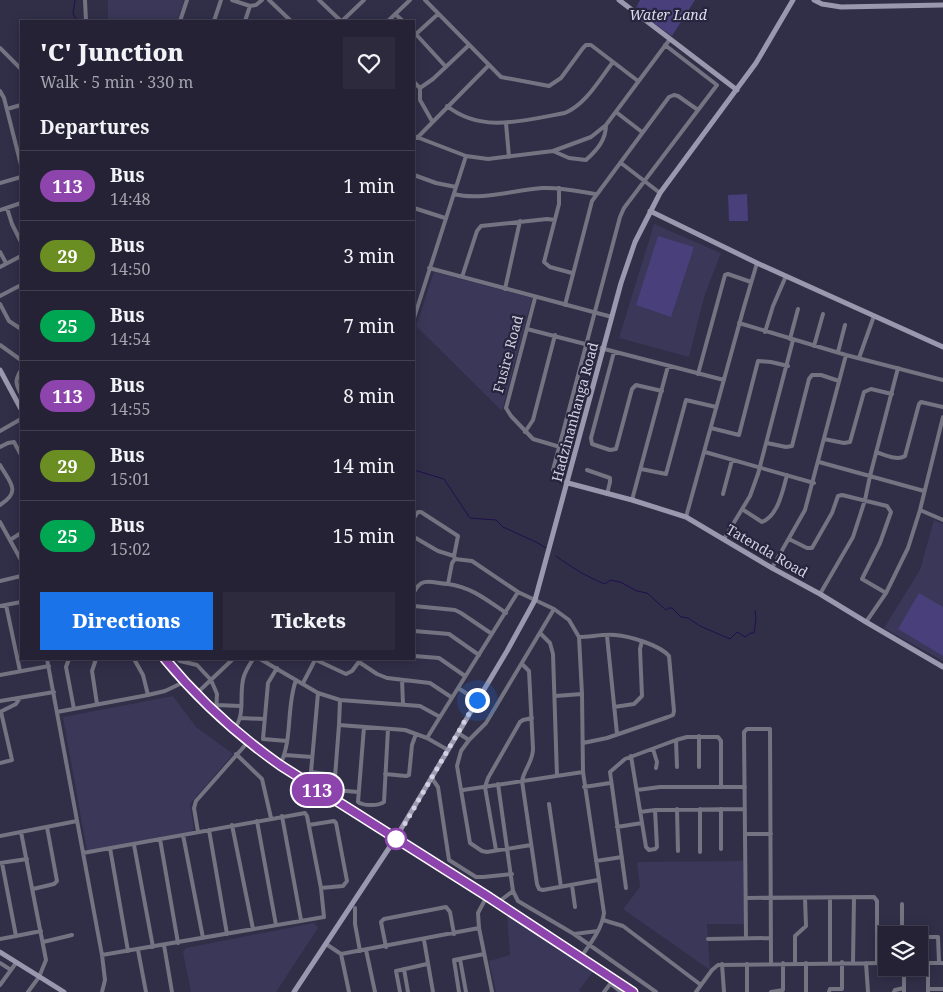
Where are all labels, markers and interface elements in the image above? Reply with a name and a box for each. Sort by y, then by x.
park label: Water Land [629,5,708,24]
text: 'C' Junction [40,35,184,68]
button: heart [343,37,395,89]
text: Walk · 5 min · 330 m [40,71,193,93]
text: Departures [40,114,149,140]
text: Bus [110,162,145,188]
text: 1 min [343,173,395,199]
text: 113 [52,174,83,198]
text: 14:48 [110,188,150,210]
text: Bus [110,232,145,258]
text: 3 min [343,243,395,269]
text: 29 [57,244,78,268]
text: 14:50 [110,258,150,280]
text: Bus [110,302,145,328]
text: 7 min [343,313,395,339]
street label: Fusire Road [488,313,527,395]
text: 25 [57,314,78,338]
text: 14:54 [110,328,150,350]
street label: Hadzinanhanga Road [547,340,602,484]
text: Bus [110,372,145,398]
text: 8 min [343,383,395,409]
text: 113 [52,384,83,408]
text: 14:55 [110,398,150,420]
text: Bus [110,442,145,468]
text: 14 min [333,453,395,479]
text: 29 [57,454,78,478]
text: 15:01 [110,468,150,490]
text: Bus [110,512,145,538]
street label: Tatenda Road [723,519,812,582]
text: 15 min [333,523,395,549]
text: 25 [57,524,78,548]
text: 15:02 [110,538,150,560]
button: Directions [40,592,213,650]
button: Tickets [223,592,395,650]
your location [465,688,490,713]
line badge: 113 [288,774,346,806]
text: 113 [302,778,332,802]
unlabelled marker [385,828,407,850]
map controls [878,926,928,976]
button: layers [878,926,928,976]

